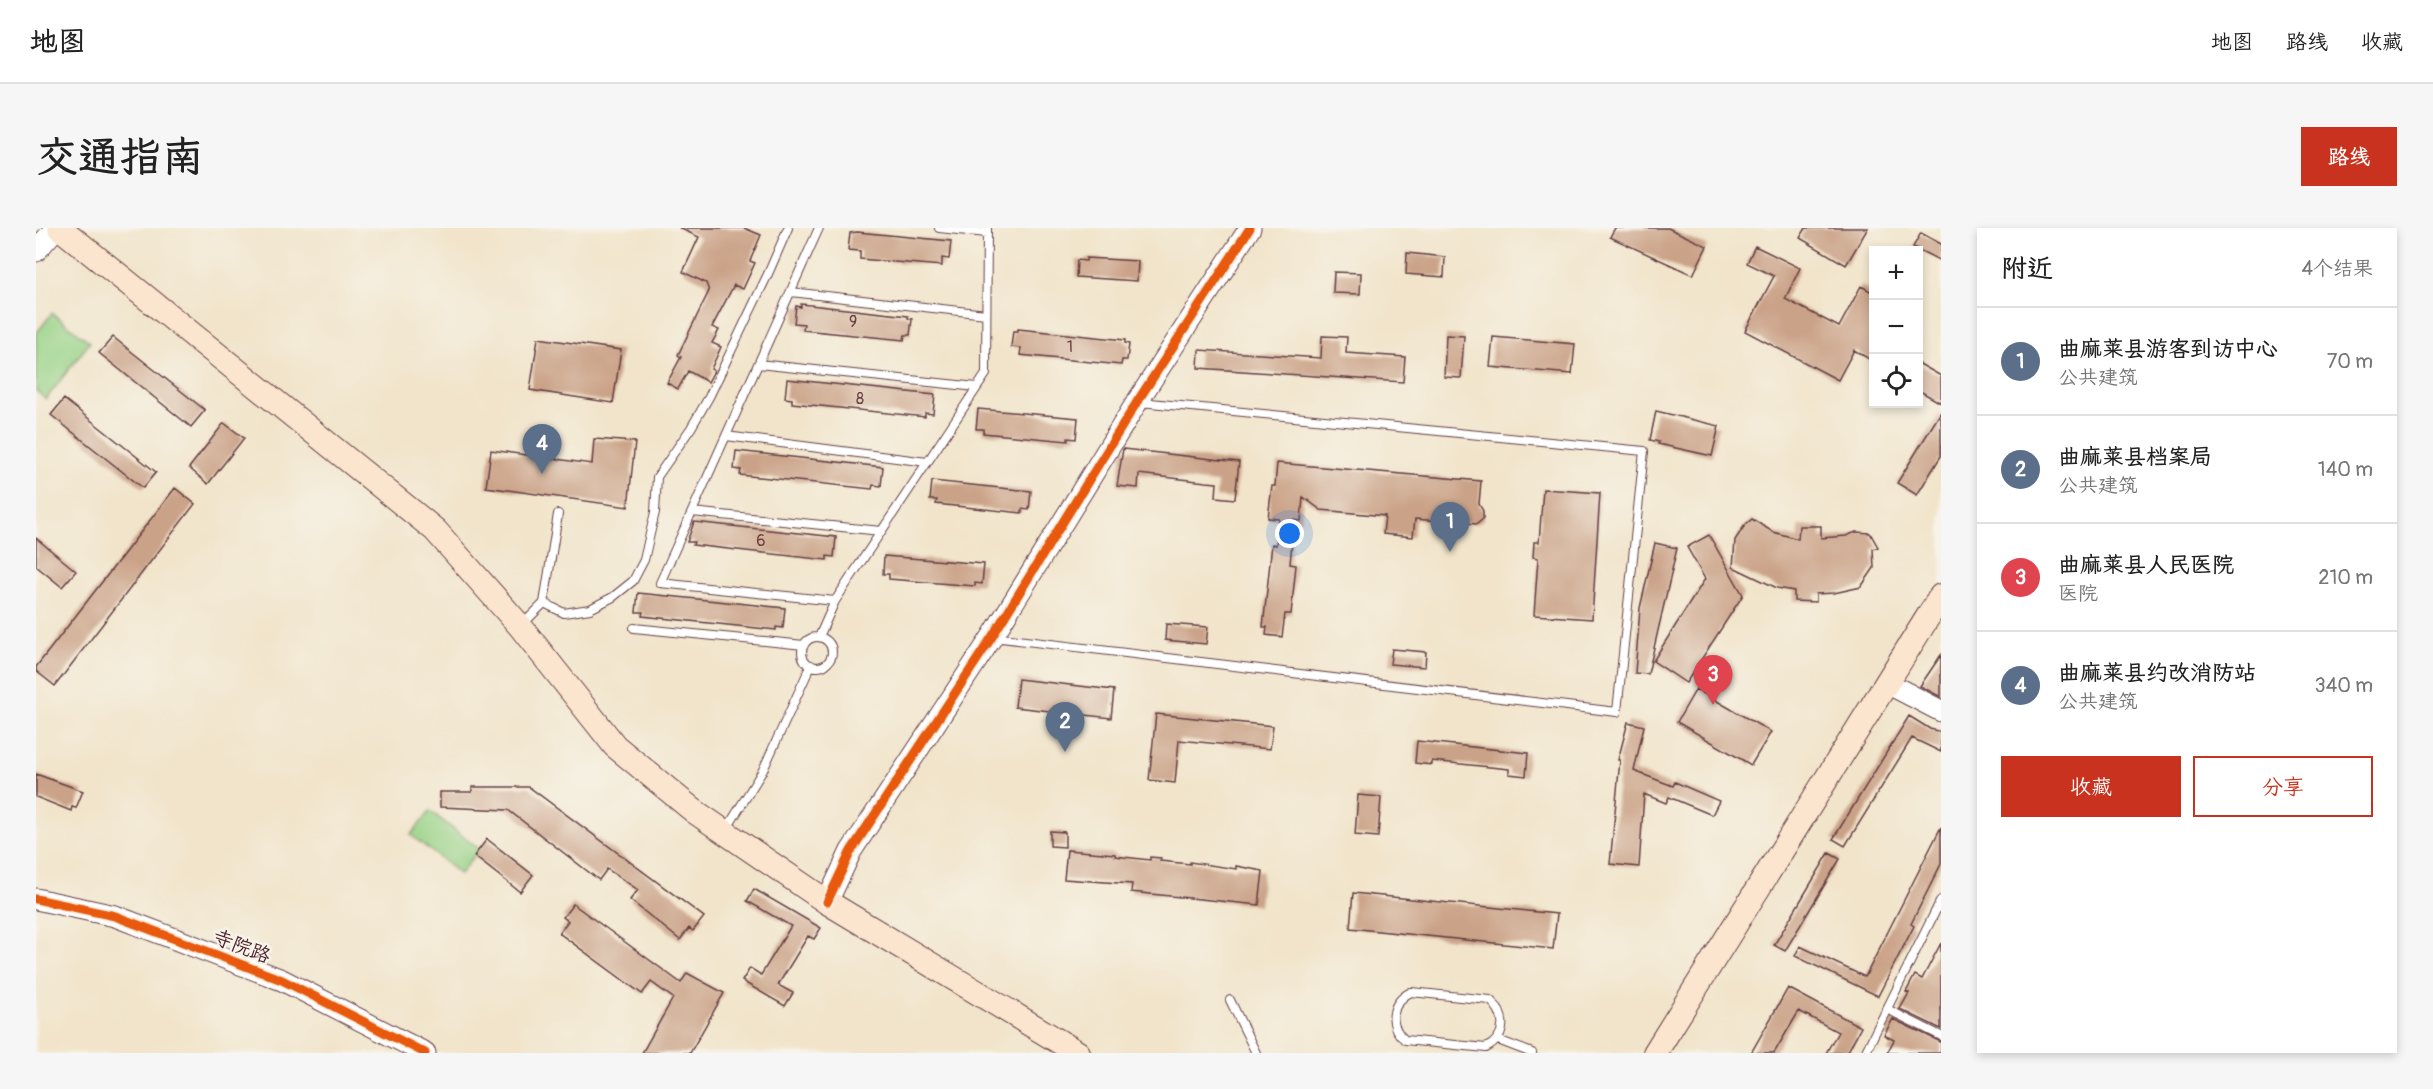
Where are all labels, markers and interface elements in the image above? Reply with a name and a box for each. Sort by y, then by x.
text: 地图 [30,25,86,60]
text: 地图 [2211,29,2253,56]
text: 路线 [2286,29,2328,56]
text: 收藏 [2361,29,2403,56]
button: 路线 [2301,127,2397,186]
text: 交通指南 [36,132,204,184]
map controls [1869,246,1923,408]
button: + [1869,246,1923,300]
text: 附近 [2001,253,2053,285]
text: 4个结果 [2301,256,2373,281]
button: − [1869,300,1923,354]
house number: 9 [849,312,857,332]
text: 曲麻莱县游客到访中心 [2058,335,2278,363]
house number: 1 [1067,337,1073,357]
text: 1 [2017,349,2024,374]
text: 70 m [2327,349,2373,374]
button: locate [1869,354,1923,408]
text: 公共建筑 [2058,365,2138,390]
house number: 8 [856,389,864,409]
pin: 4 [522,424,562,474]
text: 曲麻莱县档案局 [2058,443,2212,471]
text: 2 [2015,457,2026,482]
text: 140 m [2318,457,2373,482]
text: 公共建筑 [2058,473,2138,498]
pin: 1 [1430,502,1470,552]
your location [1275,519,1304,548]
house number: 6 [756,531,766,551]
text: 曲麻莱县人民医院 [2058,551,2234,579]
text: 3 [2015,565,2026,590]
text: 210 m [2318,565,2373,590]
text: 医院 [2058,581,2098,606]
pin: 3 [1694,656,1732,705]
text: 曲麻莱县约改消防站 [2058,659,2256,687]
text: 4 [2015,673,2026,698]
text: 340 m [2314,673,2373,698]
text: 公共建筑 [2058,689,2138,714]
pin: 2 [1046,702,1084,752]
button: 收藏 [2001,756,2181,817]
button: 分享 [2193,756,2373,817]
street label: 寺院路 [209,924,275,969]

